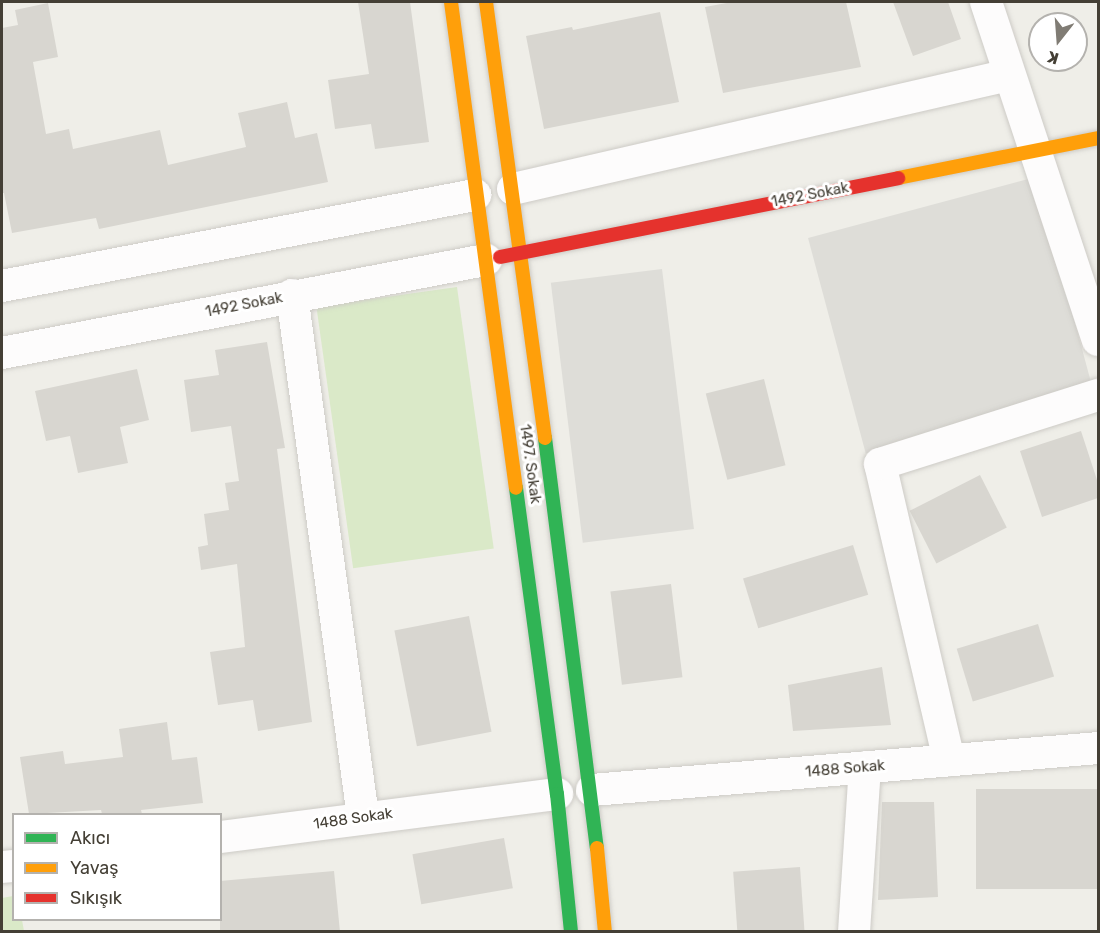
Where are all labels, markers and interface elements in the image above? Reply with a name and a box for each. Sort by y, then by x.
north arrow [1028,12,1088,72]
text: K [1045,47,1061,68]
street label: 1492 Sokak [770,179,850,211]
street label: 1492 Sokak [204,289,284,321]
street label: 1497. Sokak [516,423,544,505]
street label: 1488 Sokak [804,757,886,781]
street label: 1488 Sokak [312,805,394,833]
legend [12,813,222,921]
text: Akıcı [70,827,110,849]
text: Yavaş [70,857,118,879]
text: Sıkışık [70,887,122,909]

